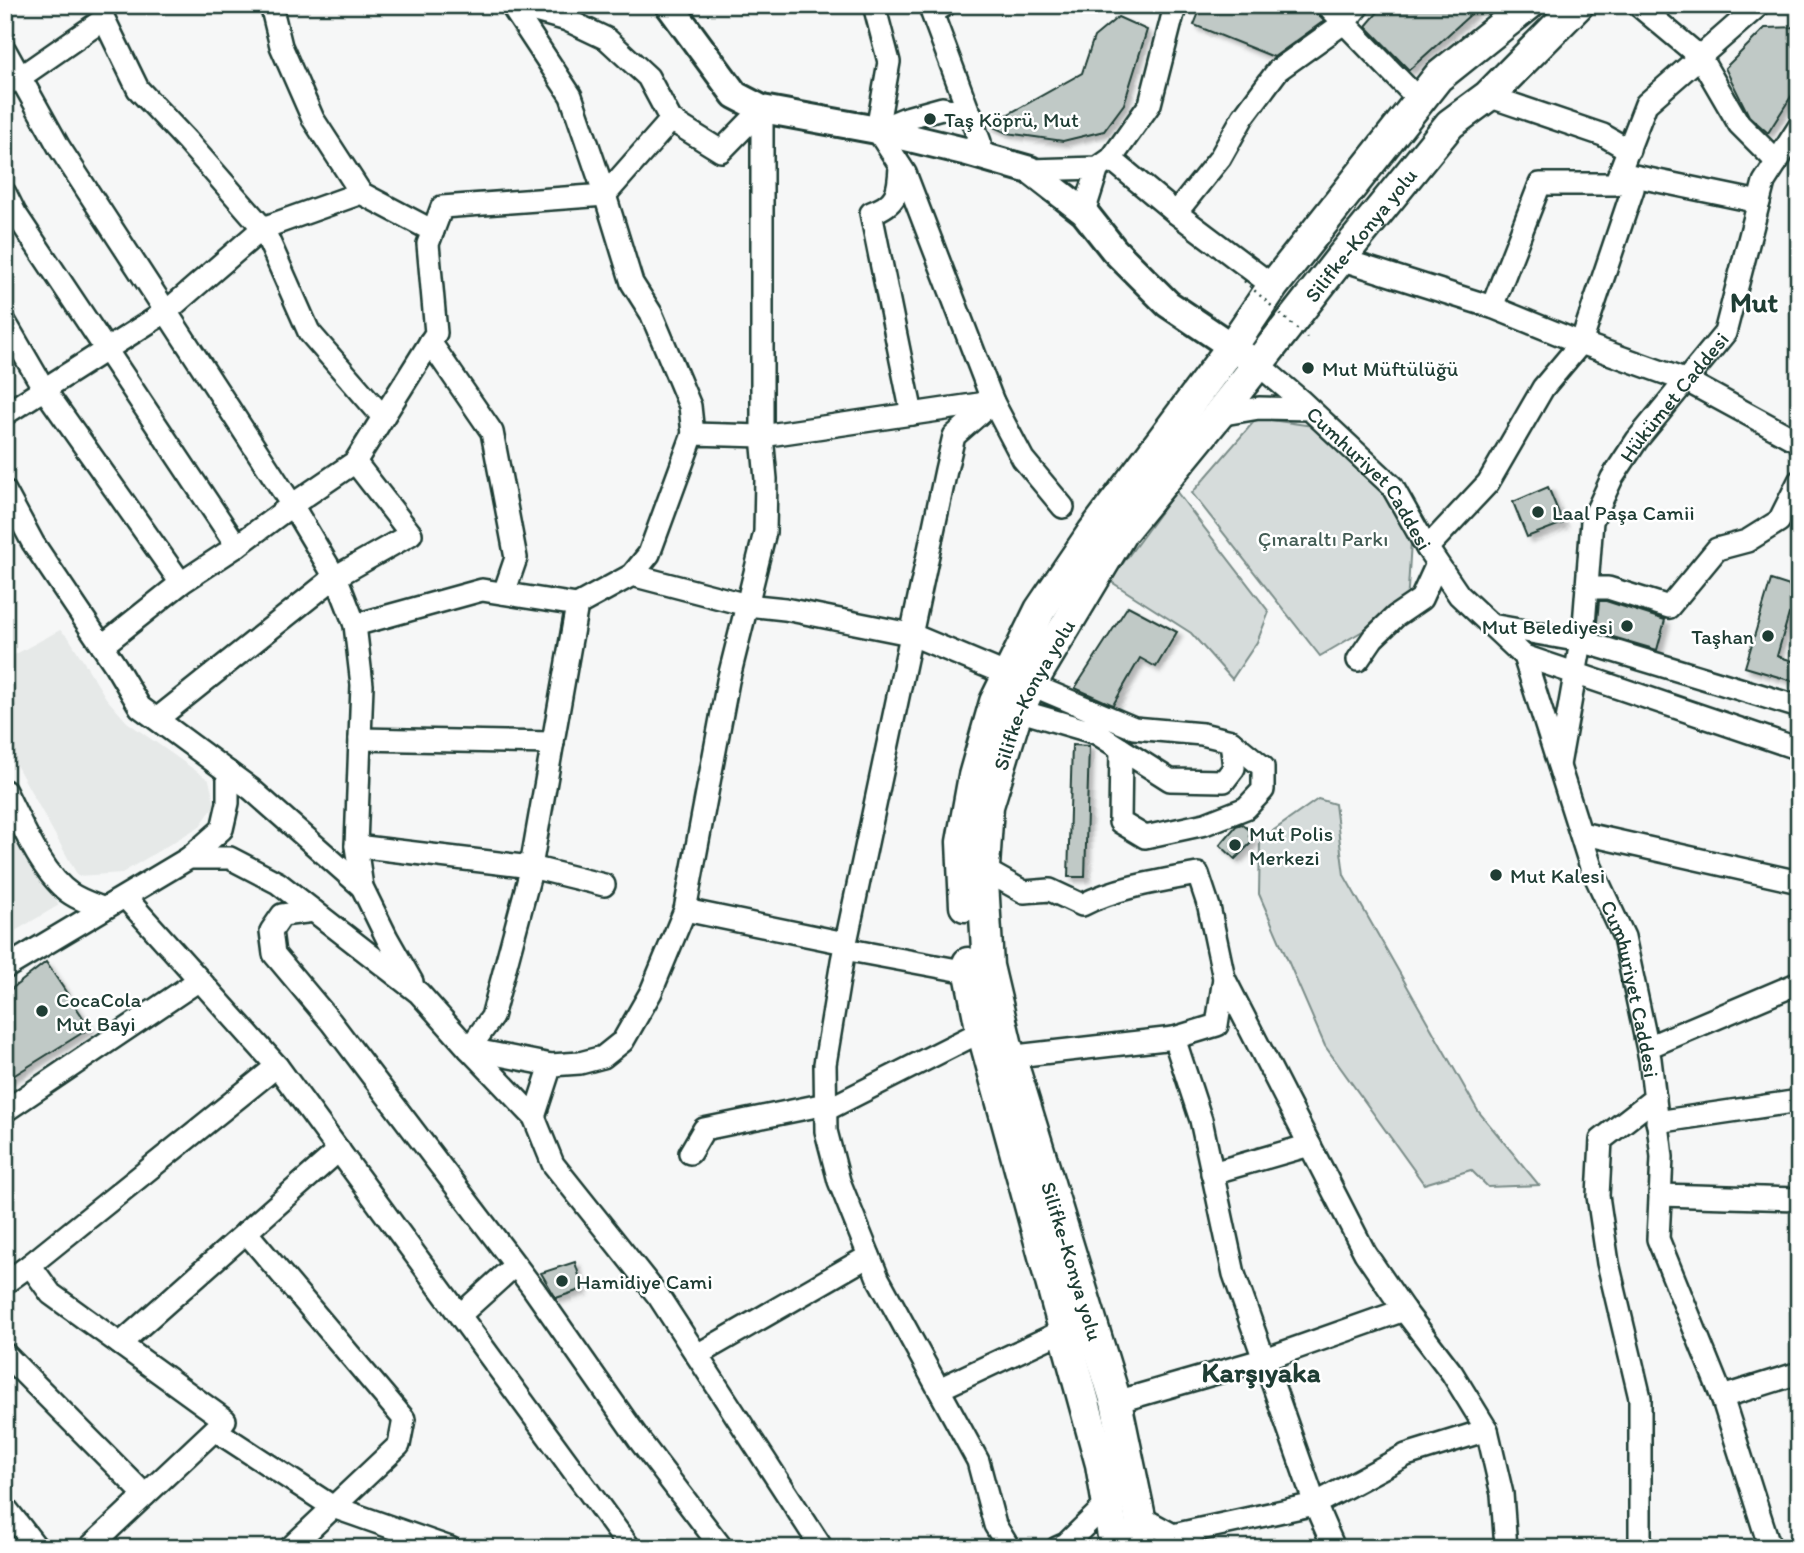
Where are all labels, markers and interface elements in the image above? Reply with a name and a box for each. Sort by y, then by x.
place label: Taş Köprü, Mut [944,107,1079,132]
marker: Taş Köprü, Mut [922,111,938,127]
street label: Silifke-Konya yolu [1299,162,1422,307]
district label: Mut [1730,285,1778,319]
street label: Hükümet Caddesi [1614,327,1733,466]
place label: Mut Müftülüğü [1322,356,1459,381]
marker: Mut Müftülüğü [1300,360,1316,376]
street label: Cumhuriyet Caddesi [1302,401,1438,554]
place label: Laal Paşa Camii [1552,500,1695,525]
marker: Laal Paşa Camii [1530,504,1546,520]
park label: Çınaraltı Parkı [1258,526,1388,551]
street label: Silifke-Konya yolu [987,614,1080,773]
place label: Mut Belediyesi [1482,614,1613,639]
marker: Mut Belediyesi [1619,618,1635,634]
place label: Taşhan [1691,624,1754,649]
marker: Taşhan [1760,628,1776,644]
place label: Mut Polis Merkezi [1249,821,1333,870]
marker: Mut Polis Merkezi [1227,837,1243,853]
place label: Mut Kalesi [1510,863,1605,888]
marker: Mut Kalesi [1488,867,1504,883]
street label: Cumhuriyet Caddesi [1596,896,1665,1079]
place label: CocaCola Mut Bayi [56,987,142,1036]
marker: CocaCola Mut Bayi [34,1003,50,1019]
street label: Silifke-Konya yolu [1036,1179,1108,1344]
place label: Hamidiye Cami [576,1269,713,1294]
marker: Hamidiye Cami [554,1273,570,1289]
district label: Karşıyaka [1202,1355,1321,1389]

